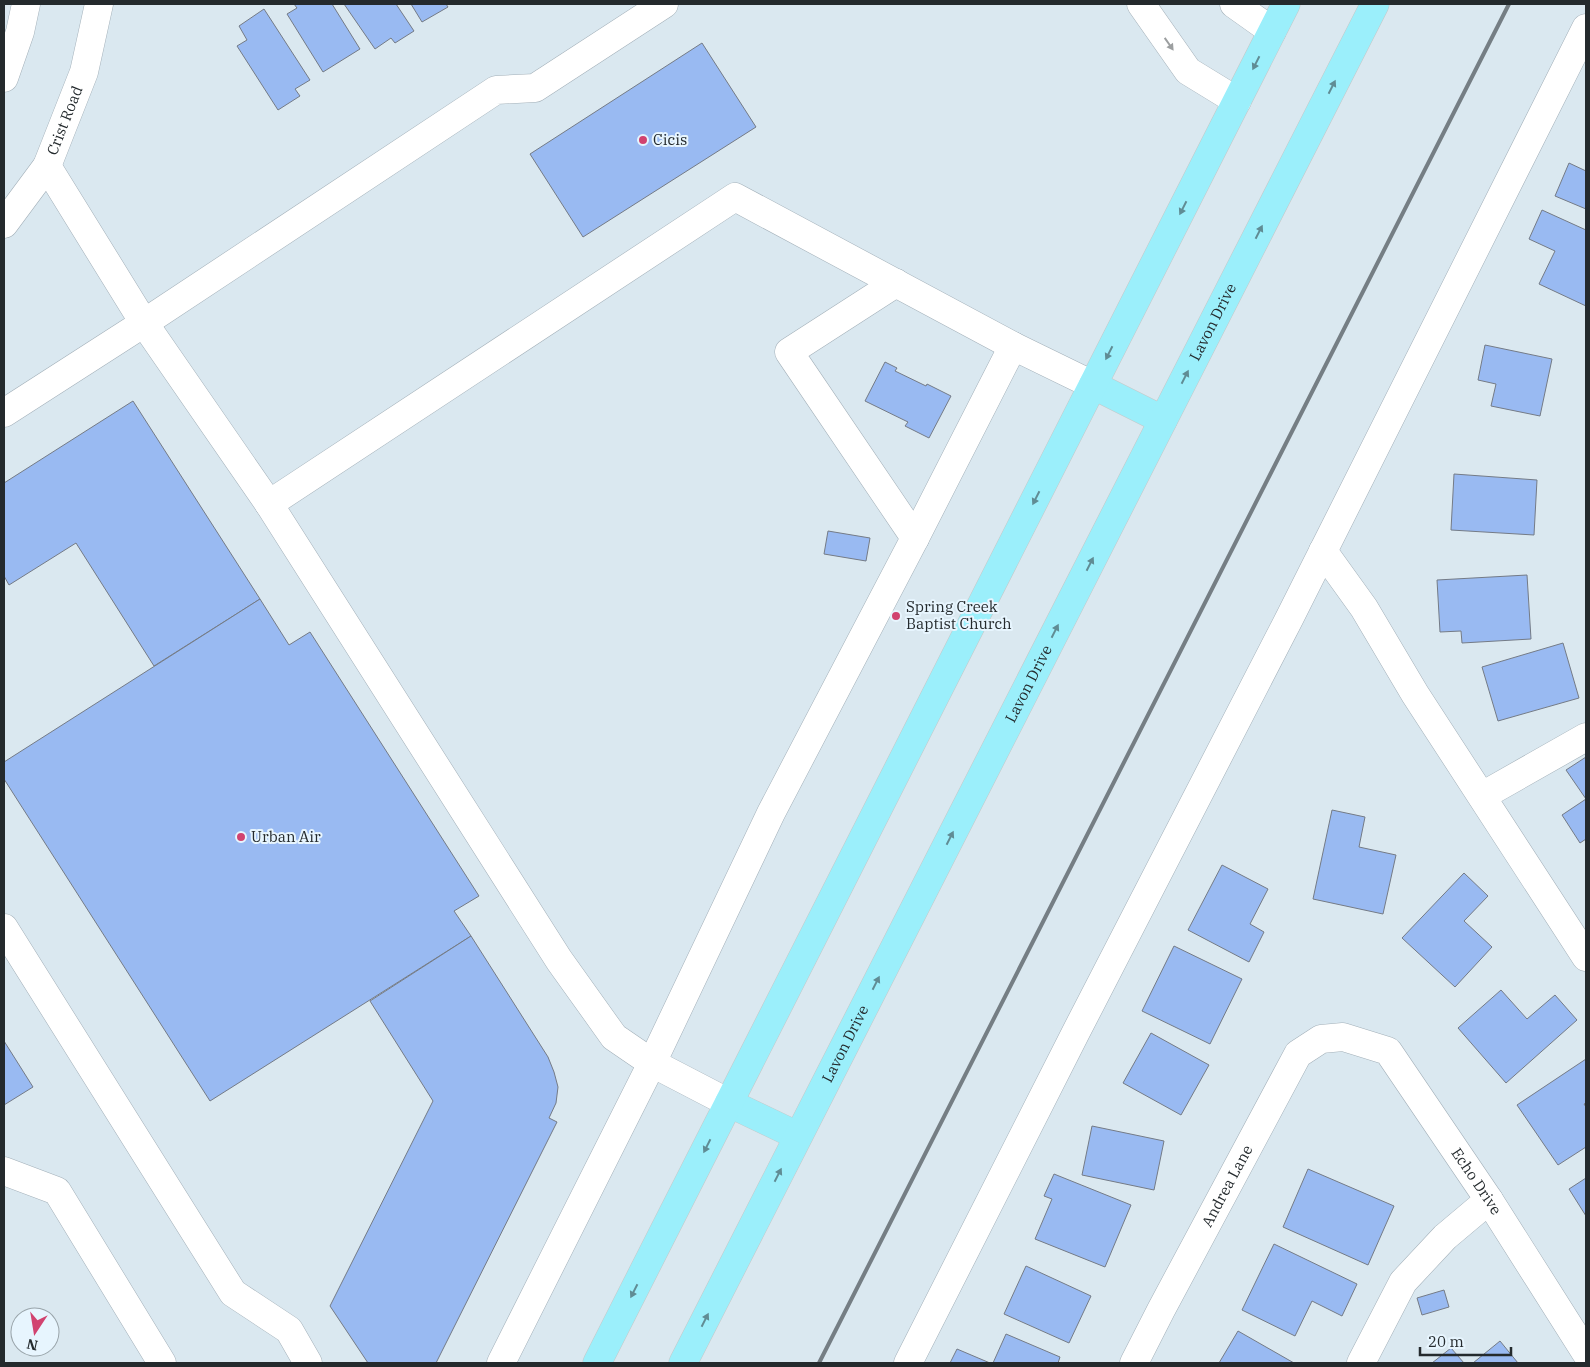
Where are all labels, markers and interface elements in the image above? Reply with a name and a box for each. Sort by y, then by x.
one-way arrow [1164,37,1174,51]
one-way arrow [1252,56,1260,70]
one-way arrow [1328,80,1336,94]
street label: Crist Road [42,83,87,158]
place label: Cicis [653,130,687,149]
marker: Cicis [637,134,649,146]
one-way arrow [1179,201,1187,215]
one-way arrow [1255,225,1263,239]
street label: Lavon Drive [1185,280,1240,364]
one-way arrow [1105,346,1113,360]
one-way arrow [1181,369,1189,384]
one-way arrow [1032,490,1040,505]
one-way arrow [1086,557,1094,571]
place label: Spring Creek Baptist Church [906,597,1012,633]
marker: Spring Creek Baptist Church [890,610,902,622]
one-way arrow [1051,624,1059,639]
street label: Lavon Drive [1001,642,1056,726]
place label: Urban Air [251,827,321,846]
marker: Urban Air [235,831,247,843]
one-way arrow [946,831,954,846]
one-way arrow [872,976,880,990]
street label: Lavon Drive [817,1002,873,1086]
one-way arrow [703,1139,711,1153]
street label: Andrea Lane [1197,1142,1257,1230]
street label: Echo Drive [1447,1144,1506,1218]
one-way arrow [774,1168,782,1182]
one-way arrow [630,1284,638,1298]
north arrow [10,1307,60,1357]
one-way arrow [701,1313,709,1327]
scale bar [1420,1324,1511,1356]
text: 20 m [1428,1332,1464,1351]
text: N [25,1335,40,1355]

